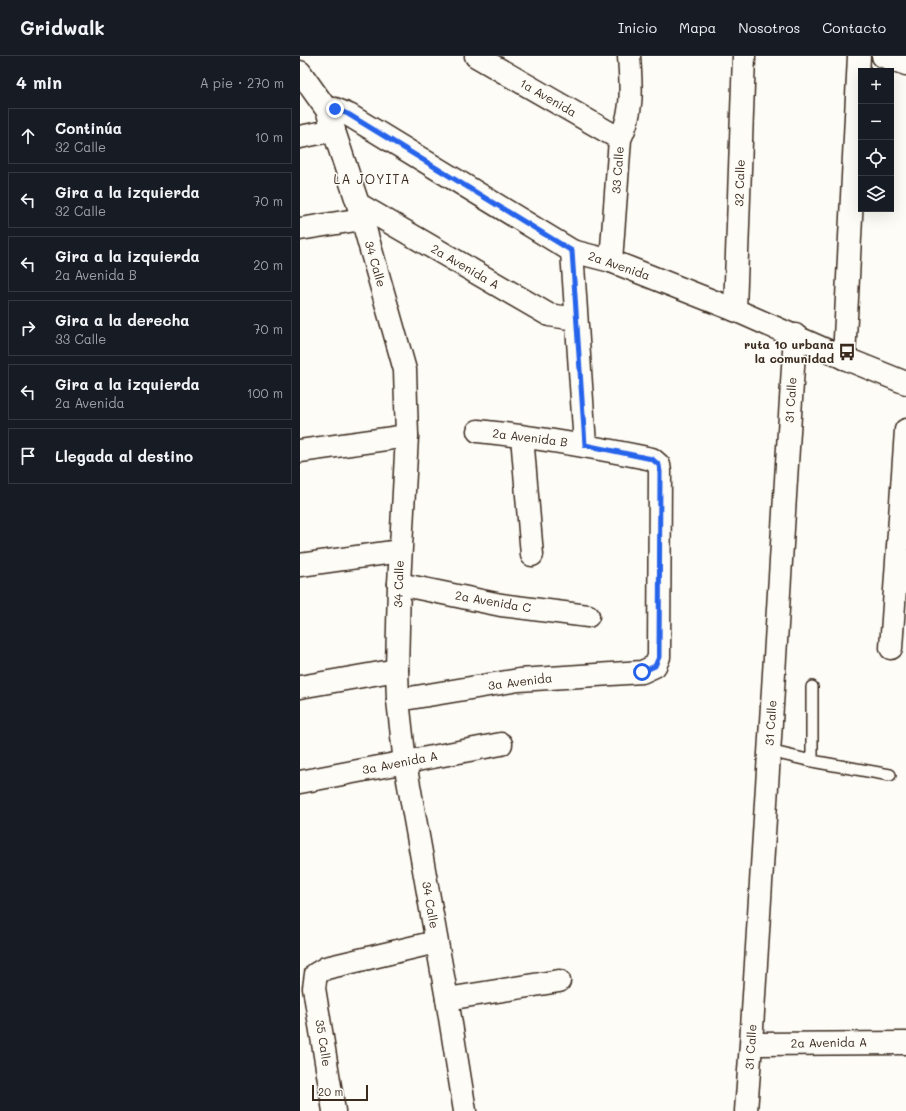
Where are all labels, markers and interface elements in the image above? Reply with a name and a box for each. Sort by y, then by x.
text: Gridwalk [20,15,105,40]
text: Inicio [618,18,657,37]
text: Mapa [679,18,716,37]
text: Nosotros [738,18,800,37]
text: Contacto [822,18,886,37]
map controls [858,68,894,212]
button: + [858,68,894,104]
text: 4 min [16,71,62,93]
text: A pie · 270 m [200,74,284,91]
street label: 1a Avenida [517,74,580,120]
route end [326,100,344,118]
button: − [858,104,894,140]
text: Continúa [55,118,122,138]
icon: ahead [17,125,39,147]
text: 10 m [255,128,283,145]
text: 32 Calle [55,138,106,155]
button: locate [858,140,894,176]
street label: 33 Calle [607,146,627,194]
street label: 32 Calle [730,159,748,207]
district label: LA JOYITA [334,170,410,187]
button: layers [858,176,894,212]
text: Gira a la izquierda [55,182,200,202]
icon: left [17,189,39,211]
text: 70 m [253,192,283,209]
text: 32 Calle [55,202,106,219]
street label: 34 Calle [362,239,390,289]
street label: 2a Avenida A [428,240,503,292]
text: Gira a la izquierda [55,246,200,266]
street label: 2a Avenida [586,247,652,283]
icon: left [17,253,39,275]
text: 20 m [253,256,283,273]
text: 2a Avenida B [55,266,137,283]
text: Gira a la derecha [55,310,189,330]
icon: right [17,317,39,339]
text: 70 m [253,320,283,337]
text: 33 Calle [55,330,106,347]
place label: ruta 10 urbana la comunidad [744,336,834,366]
bus stop icon: ruta 10 urbana la comunidad [837,342,857,362]
text: Gira a la izquierda [55,374,200,394]
street label: 31 Calle [780,377,800,423]
icon: left [17,381,39,403]
text: 100 m [247,384,283,401]
text: 2a Avenida [55,394,125,411]
street label: 2a Avenida B [492,424,569,450]
icon: arrive [17,445,39,467]
text: Llegada al destino [55,446,193,466]
street label: 34 Calle [389,560,407,608]
street label: 2a Avenida C [454,586,533,616]
route start [633,663,651,681]
street label: 3a Avenida [487,669,553,693]
street label: 31 Calle [760,700,780,746]
street label: 3a Avenida A [361,747,439,777]
street label: 34 Calle [419,880,443,930]
street label: 35 Calle [312,1018,336,1067]
street label: 31 Calle [740,1024,760,1070]
street label: 2a Avenida A [791,1033,867,1051]
scale bar [312,1083,368,1102]
text: 20 m [318,1084,343,1099]

